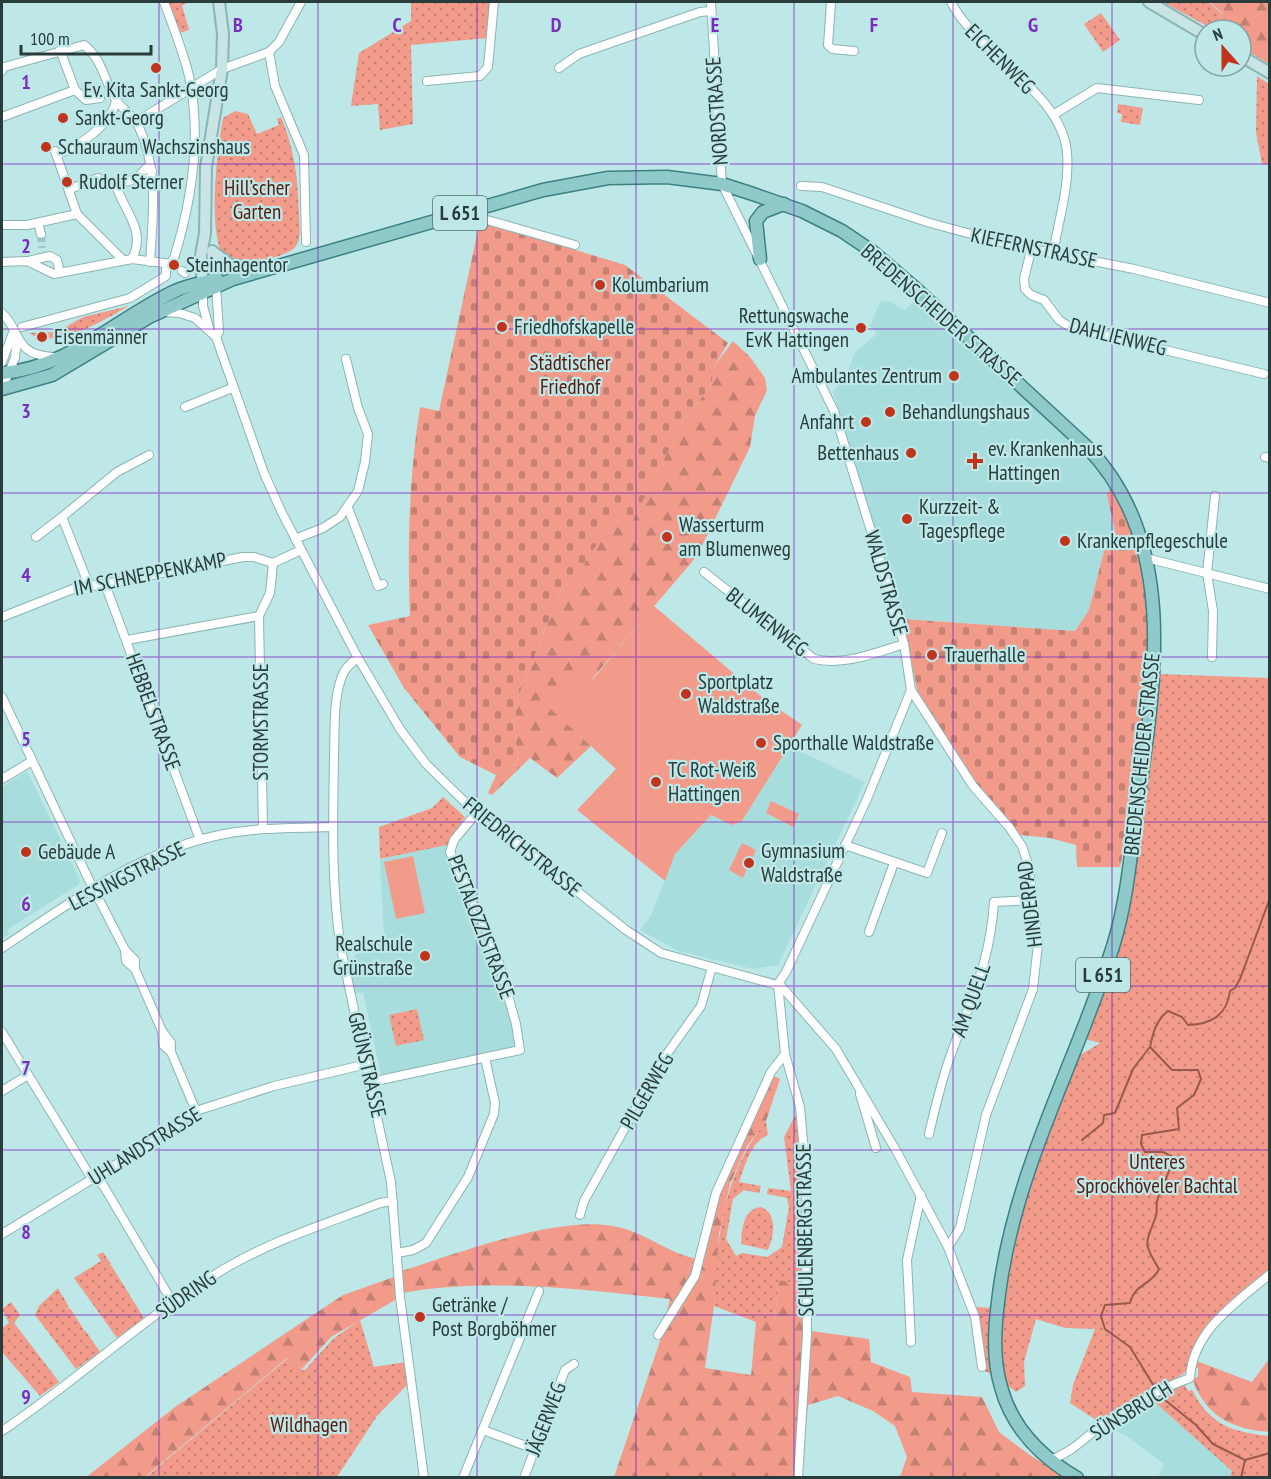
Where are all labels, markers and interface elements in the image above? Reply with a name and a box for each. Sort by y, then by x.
text: B [233,12,243,38]
text: C [392,12,402,38]
text: D [551,12,562,38]
text: E [711,12,719,38]
text: F [870,12,878,38]
scale bar [21,18,152,56]
north arrow [1193,18,1253,78]
street label: EICHENWEG [960,19,1040,99]
text: N [1210,23,1225,45]
text: 100 m [30,27,70,50]
street label: NORDSTRASSE [699,56,734,166]
marker: Ev. Kita Sankt-Georg [149,61,163,75]
text: 1 [21,69,31,95]
place label: Ev. Kita Sankt-Georg [83,76,229,103]
place label: Sankt-Georg [75,104,164,131]
marker: Sankt-Georg [56,111,70,125]
place label: Schauraum Wachszinshaus [58,133,250,160]
marker: Schauraum Wachszinshaus [39,140,53,154]
place label: Rudolf Sterner [79,168,184,195]
park label: Hill’scher Garten [224,174,290,225]
marker: Rudolf Sterner [60,175,74,189]
road number: L 651 [433,196,487,230]
street label: KIEFERNSTRASSE [969,221,1100,274]
text: 2 [21,233,31,259]
street label: BREDENSCHEIDER STRASSE [856,238,1027,392]
place label: Steinhagentor [186,251,288,278]
marker: Steinhagentor [167,258,181,272]
place label: Kolumbarium [612,271,709,298]
marker: Kolumbarium [593,278,607,292]
place label: Rettungswache EvK Hattingen [739,302,849,353]
street label: DAHLIENWEG [1067,311,1169,362]
place label: Friedhofskapelle [514,313,634,340]
marker: Friedhofskapelle [495,320,509,334]
marker: Rettungswache EvK Hattingen [854,321,868,335]
place label: Eisenmänner [54,323,148,350]
marker: Eisenmänner [35,330,49,344]
park label: Städtischer Friedhof [530,349,611,400]
place label: Ambulantes Zentrum [792,362,942,389]
marker: Ambulantes Zentrum [947,369,961,383]
text: 3 [21,398,31,424]
place label: Behandlungshaus [902,398,1030,425]
marker: Behandlungshaus [883,405,897,419]
place label: Anfahrt [800,408,854,435]
marker: Anfahrt [859,415,873,429]
place label: ev. Krankenhaus Hattingen [988,435,1103,486]
place label: Bettenhaus [817,439,899,466]
marker: Bettenhaus [904,446,918,460]
marker: ev. Krankenhaus Hattingen [966,452,984,470]
place label: Kurzzeit- & Tagespflege [919,493,1005,544]
place label: Wasserturm am Blumenweg [679,511,791,562]
marker: Kurzzeit- & Tagespflege [900,512,914,526]
street label: WALDSTRASSE [859,527,914,639]
place label: Krankenpflegeschule [1077,527,1228,554]
marker: Wasserturm am Blumenweg [660,530,674,544]
marker: Krankenpflegeschule [1058,534,1072,548]
street label: IM SCHNEPPENKAMP [71,545,228,602]
text: 4 [21,562,31,588]
street label: BLUMENWEG [721,581,814,662]
place label: Trauerhalle [944,641,1025,668]
marker: Trauerhalle [925,648,939,662]
street label: HEBBELSTRASSE [120,650,187,774]
street label: BREDENSCHEIDER STRASSE [1117,651,1166,857]
street label: STORMSTRASSE [247,663,274,781]
place label: Sportplatz Waldstraße [698,668,780,719]
marker: Sportplatz Waldstraße [679,687,693,701]
text: 5 [21,726,31,752]
place label: Sporthalle Waldstraße [773,729,934,756]
marker: Sporthalle Waldstraße [754,736,768,750]
place label: TC Rot-Weiß Hattingen [668,756,756,807]
marker: TC Rot-Weiß Hattingen [649,775,663,789]
street label: FRIEDRICHSTRASSE [458,791,587,903]
street label: LESSINGSTRASSE [64,835,190,916]
place label: Gymnasium Waldstraße [761,837,845,888]
place label: Gebäude A [38,838,115,865]
marker: Gebäude A [19,845,33,859]
street label: PESTALOZZISTRASSE [442,851,521,1003]
marker: Gymnasium Waldstraße [742,856,756,870]
street label: HINDERPAD [1011,859,1048,949]
text: 6 [21,891,31,917]
place label: Realschule Grünstraße [333,930,413,981]
marker: Realschule Grünstraße [418,949,432,963]
road number: L 651 [1076,958,1130,992]
street label: AM QUELL [945,959,996,1040]
street label: GRÜNSTRASSE [342,1009,393,1120]
street label: PILGERWEG [614,1048,679,1134]
text: 7 [21,1055,31,1081]
street label: UHLANDSTRASSE [83,1100,206,1191]
street label: SCHULENBERGSTRASSE [789,1143,820,1317]
park label: Unteres Sprockhöveler Bachtal [1076,1148,1238,1199]
text: 8 [21,1219,31,1245]
street label: SÜDRING [150,1264,221,1325]
place label: Getränke / Post Borgböhmer [432,1291,557,1342]
marker: Getränke / Post Borgböhmer [413,1310,427,1324]
street label: SÜNSBRUCH [1085,1375,1177,1446]
street label: JÄGERWEG [519,1378,572,1460]
text: 9 [21,1384,31,1410]
park label: Wildhagen [270,1411,348,1438]

